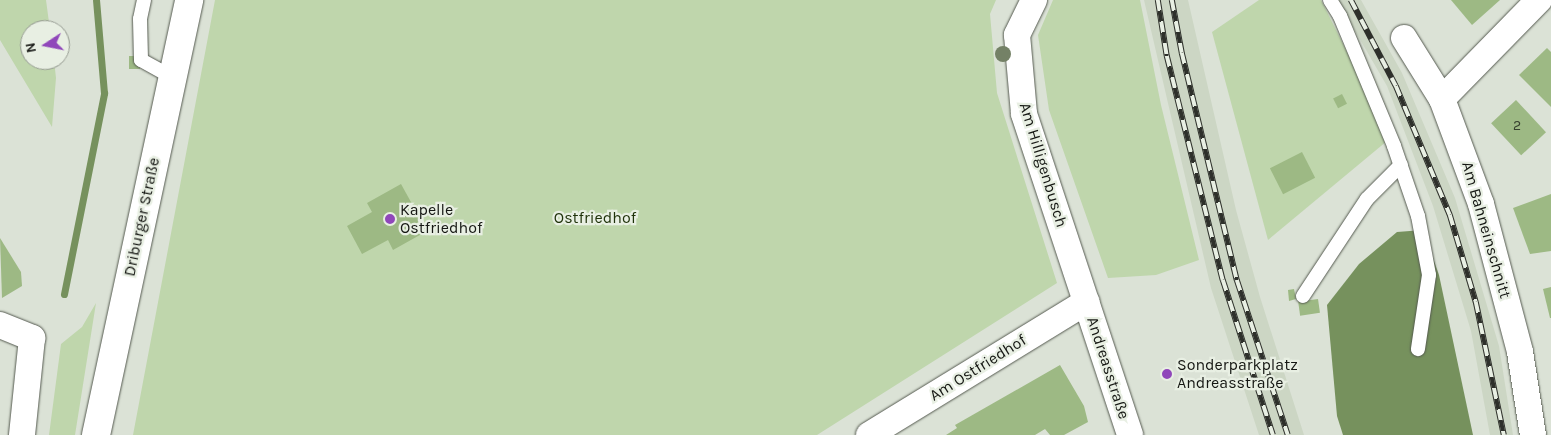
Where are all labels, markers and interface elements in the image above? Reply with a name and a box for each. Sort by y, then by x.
north arrow [20,20,70,70]
text: N [21,41,40,54]
street label: Am Hilligenbusch [1015,100,1071,230]
house number: 2 [1513,118,1521,134]
street label: Driburger Straße [120,156,164,278]
street label: Am Bahneinschnitt [1457,159,1515,301]
place label: Kapelle Ostfriedhof [400,200,482,238]
park label: Ostfriedhof [554,208,636,228]
marker: Kapelle Ostfriedhof [384,213,396,225]
street label: Andreasstraße [1082,314,1134,422]
street label: Am Ostfriedhof [926,331,1030,405]
place label: Sonderparkplatz Andreasstraße [1177,355,1298,393]
marker: Sonderparkplatz Andreasstraße [1161,368,1173,380]

